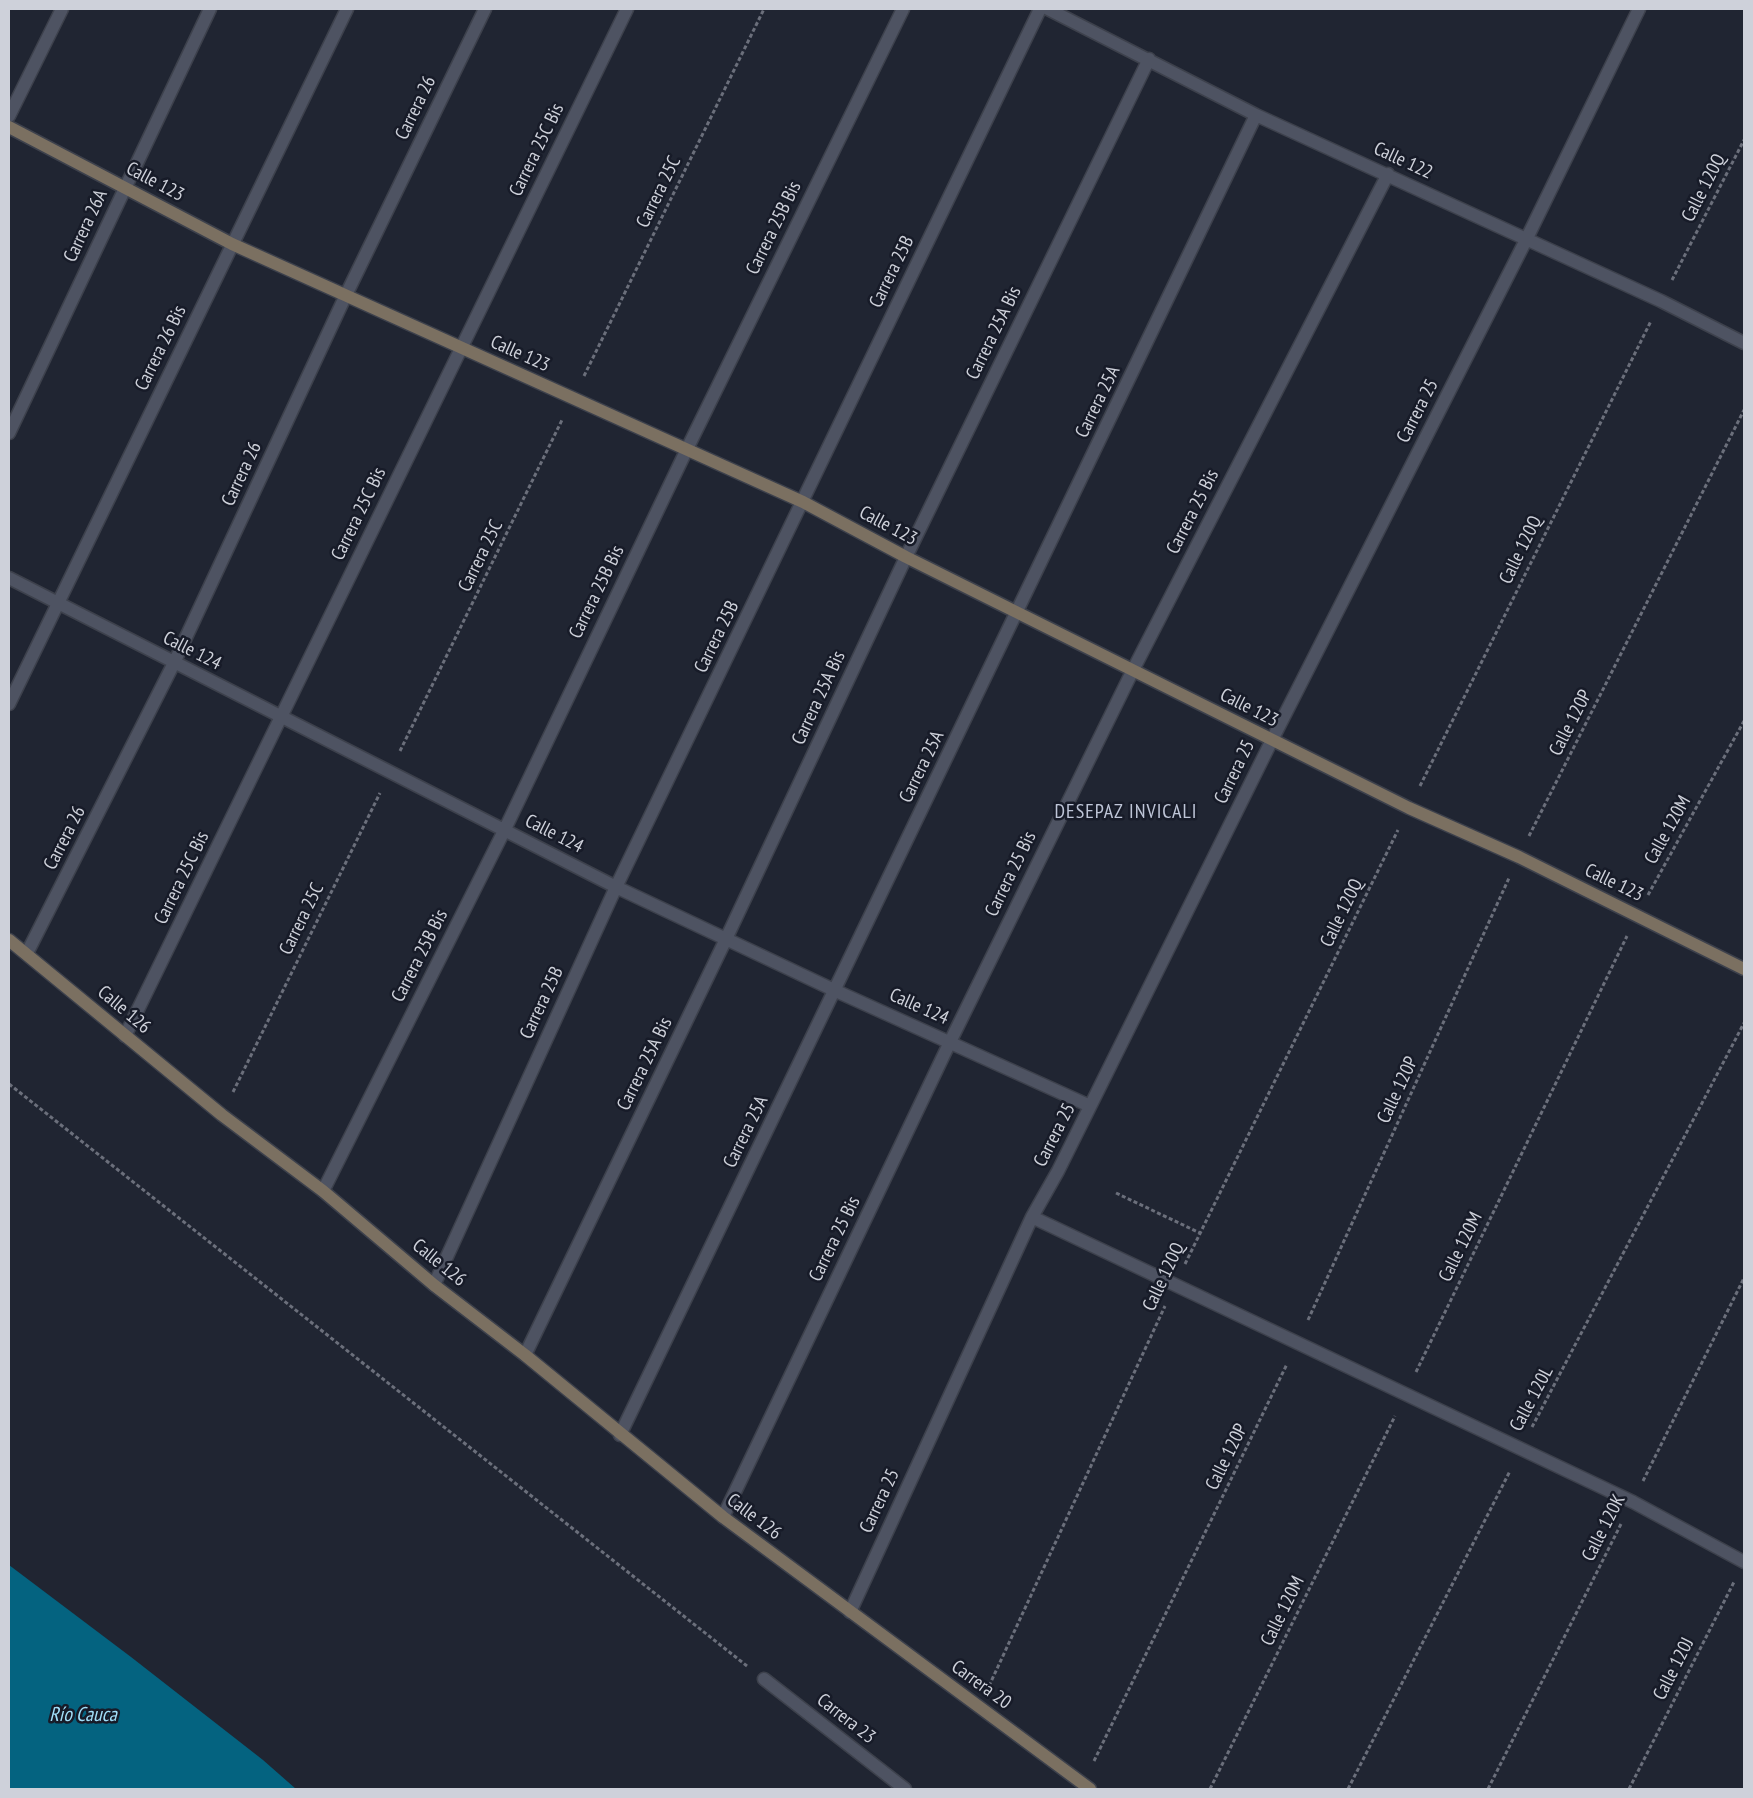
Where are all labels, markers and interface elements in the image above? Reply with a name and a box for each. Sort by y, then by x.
street label: Carrera 26 [391,72,441,144]
street label: Carrera 25C Bis [505,100,569,200]
street label: Calle 122 [1370,137,1436,185]
street label: Calle 120Q [1677,150,1731,226]
street label: Carrera 25C [632,152,686,232]
street label: Calle 123 [122,157,188,207]
street label: Carrera 25B Bis [742,178,806,278]
street label: Carrera 26A [59,186,113,266]
street label: Carrera 25B [865,232,919,312]
street label: Carrera 25A Bis [962,283,1026,383]
street label: Carrera 26 Bis [131,302,191,394]
street label: Calle 123 [487,331,553,377]
street label: Carrera 25A [1071,362,1125,442]
street label: Carrera 25 [1392,375,1444,447]
street label: Carrera 26 [217,438,267,510]
street label: Carrera 25C Bis [327,464,391,564]
street label: Carrera 25 Bis [1162,466,1224,558]
street label: Calle 123 [855,501,921,551]
street label: Calle 120Q [1495,512,1547,588]
street label: Carrera 25C [454,516,508,596]
street label: Carrera 25B Bis [565,542,629,642]
street label: Carrera 25B [690,597,744,677]
street label: Calle 124 [159,627,225,675]
street label: Carrera 25A Bis [787,648,851,748]
street label: Calle 123 [1216,684,1282,732]
street label: Calle 120P [1545,686,1597,760]
street label: Carrera 25A [895,727,949,807]
street label: Carrera 25 [1210,736,1260,808]
street label: Calle 120M [1640,792,1696,868]
district label: DESEPAZ INVICALI [1053,800,1199,824]
street label: Carrera 26 [39,802,91,874]
street label: Calle 124 [521,810,587,858]
street label: Carrera 25C Bis [150,828,214,928]
street label: Carrera 25 Bis [981,828,1041,920]
street label: Calle 123 [1581,859,1647,907]
street label: Calle 120Q [1316,875,1368,951]
street label: Carrera 25C [275,879,329,959]
street label: Carrera 25B Bis [387,906,453,1006]
street label: Carrera 25B [515,963,569,1043]
street label: Calle 126 [93,981,155,1039]
street label: Calle 124 [886,984,952,1030]
street label: Carrera 25A Bis [613,1014,677,1114]
street label: Calle 120P [1373,1053,1423,1127]
street label: Carrera 25A [719,1092,773,1172]
street label: Carrera 25 [1029,1099,1081,1171]
street label: Carrera 25 Bis [805,1193,865,1285]
street label: Calle 120M [1434,1209,1488,1285]
street label: Calle 126 [408,1234,470,1292]
street label: Calle 120Q [1138,1239,1190,1315]
street label: Calle 120L [1505,1363,1559,1435]
street label: Calle 120P [1201,1420,1253,1494]
street label: Carrera 25 [855,1465,905,1537]
street label: Calle 126 [722,1489,786,1545]
street label: Calle 120K [1578,1491,1630,1565]
street label: Calle 120M [1256,1573,1310,1649]
street label: Calle 120J [1649,1634,1699,1704]
street label: Carrera 20 [947,1656,1015,1714]
street label: Carrera 23 [812,1689,880,1749]
water label: Río Cauca [49,1703,117,1727]

